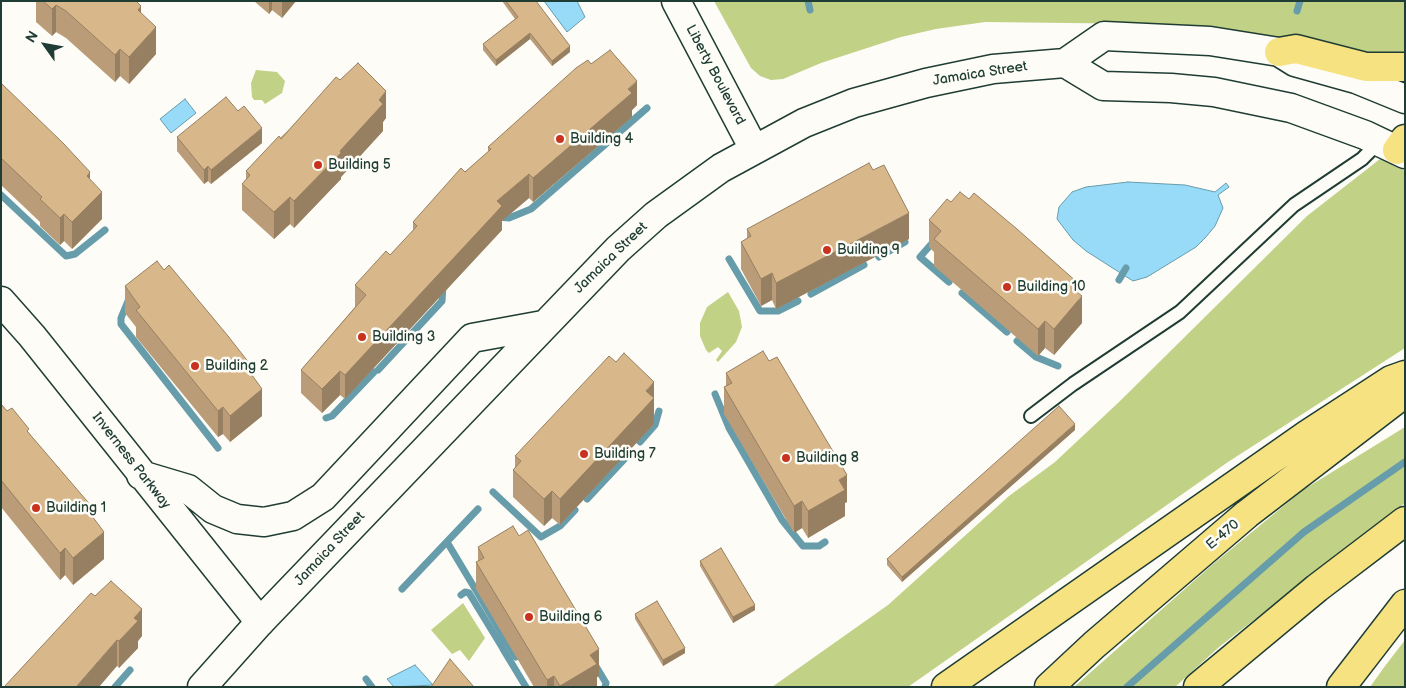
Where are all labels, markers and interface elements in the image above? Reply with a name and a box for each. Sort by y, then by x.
north arrow [20,20,70,70]
street label: Liberty Boulevard [682,22,748,128]
text: N [22,28,42,46]
street label: Jamaica Street [932,58,1028,90]
place label: Building 4 [570,131,633,147]
marker: Building 4 [554,133,566,145]
place label: Building 5 [328,157,391,173]
marker: Building 5 [312,159,324,171]
street label: Jamaica Street [571,219,651,297]
place label: Building 9 [837,242,900,258]
marker: Building 9 [821,244,833,256]
place label: Building 10 [1017,279,1085,295]
marker: Building 10 [1001,281,1013,293]
place label: Building 3 [372,329,435,345]
marker: Building 3 [356,331,368,343]
place label: Building 2 [205,358,268,374]
marker: Building 2 [189,360,201,372]
street label: Inverness Parkway [88,409,174,513]
place label: Building 7 [594,446,656,462]
marker: Building 7 [578,448,590,460]
place label: Building 8 [796,450,859,466]
marker: Building 8 [780,452,792,464]
place label: Building 1 [46,500,106,516]
marker: Building 1 [30,502,42,514]
street label: Jamaica Street [291,508,369,590]
street label: E-470 [1203,516,1243,554]
place label: Building 6 [539,609,602,625]
marker: Building 6 [523,611,535,623]

